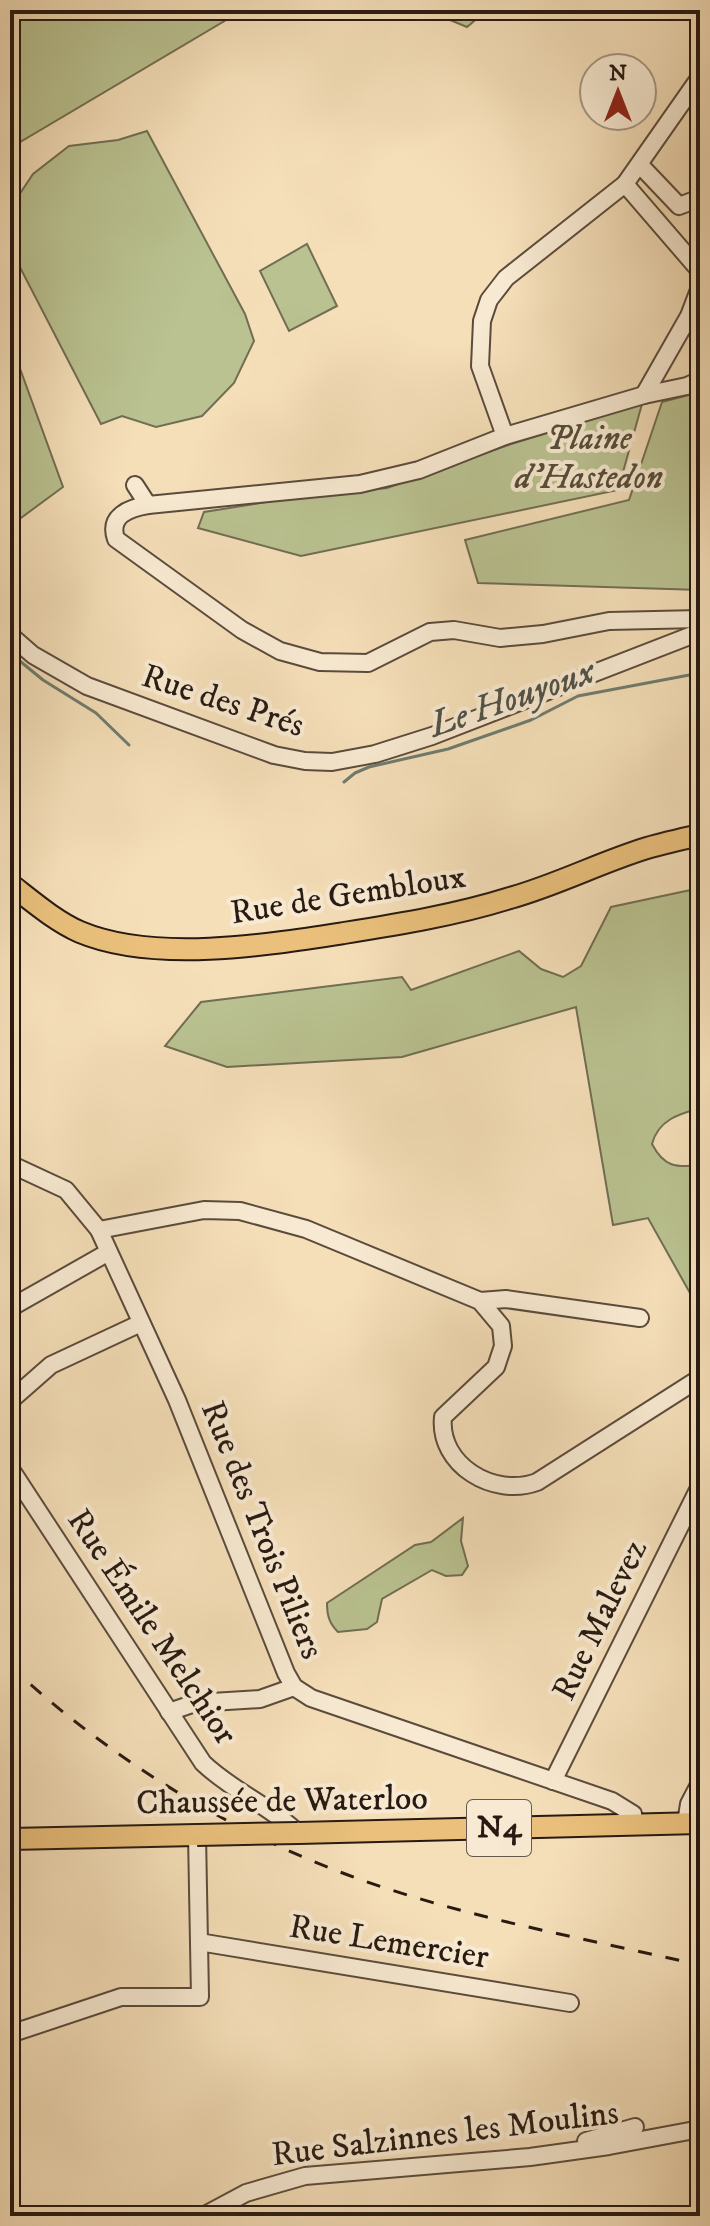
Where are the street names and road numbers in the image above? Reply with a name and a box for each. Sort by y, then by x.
street label: Rue des Prés [137,655,309,747]
street label: Rue de Gembloux [227,856,469,934]
street label: Rue des Trois Piliers [191,1395,333,1665]
street label: Rue Émile Melchior [58,1501,247,1753]
street label: Rue Malevez [543,1532,657,1707]
street label: Chaussée de Waterloo [136,1777,428,1825]
road number: N4 [467,1800,531,1856]
street label: Rue Lemercier [286,1906,492,1979]
street label: Rue Salzinnes les Moulins [269,2092,621,2176]

